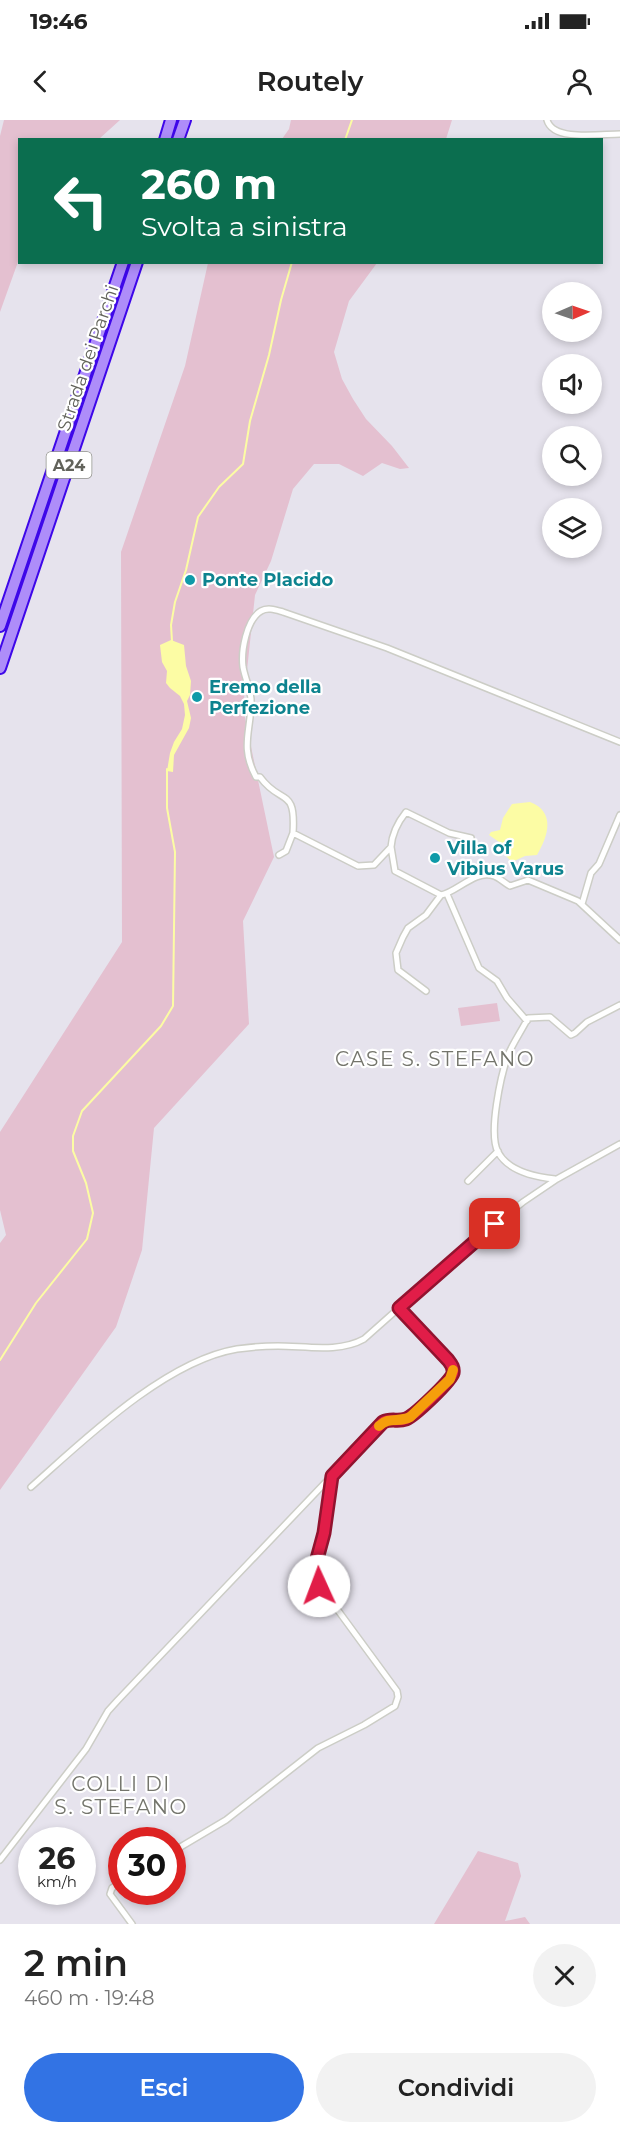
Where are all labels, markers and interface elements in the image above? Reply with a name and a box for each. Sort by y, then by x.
text: 19:46 [30,8,88,35]
icon: back [24,65,57,98]
text: Routely [257,65,363,98]
icon: person [563,65,596,98]
text: 260 m [141,158,277,210]
icon: left [42,162,120,240]
text: Svolta a sinistra [141,210,348,243]
street label: Strada dei Parchi [53,282,123,434]
north arrow [542,282,602,342]
map controls [542,282,602,558]
button: sound [542,354,602,414]
button: search [542,426,602,486]
road number: A24 [46,452,92,478]
button: layers [542,498,602,558]
place label: Ponte Placido [202,569,333,591]
marker: Ponte Placido [183,573,197,587]
place label: Eremo della Perfezione [209,676,322,719]
marker: Eremo della Perfezione [190,690,204,704]
place label: Villa of Vibius Varus [446,837,564,880]
marker: Villa of Vibius Varus [428,851,442,865]
district label: CASE S. STEFANO [335,1047,535,1071]
pin [469,1198,520,1249]
icon: arrive [478,1207,511,1240]
position arrow [287,1554,351,1618]
district label: COLLI DI S. STEFANO [54,1772,188,1819]
speed limit sign: 30 [108,1827,186,1905]
text: 26 [39,1840,75,1877]
text: km/h [37,1872,77,1891]
text: 2 min [24,1941,128,1985]
button: close [533,1944,596,2007]
text: 460 m · 19:48 [24,1986,154,2010]
button: Esci [24,2053,304,2122]
button: Condividi [316,2053,596,2122]

